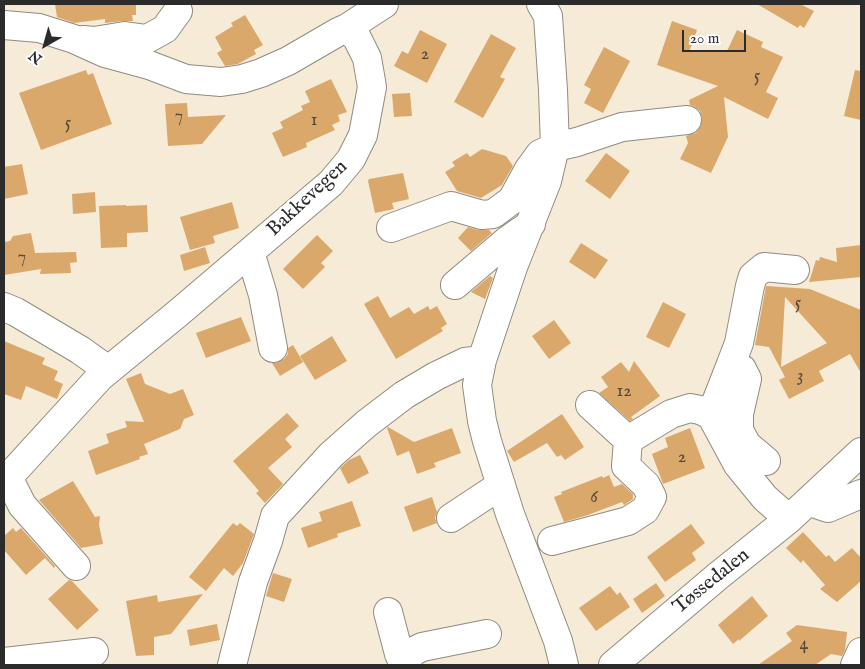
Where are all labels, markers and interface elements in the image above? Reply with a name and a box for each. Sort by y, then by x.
north arrow [20,20,70,70]
scale bar [685,20,749,52]
text: 20 m [690,29,719,48]
house number: 2 [421,44,429,66]
text: N [25,46,46,68]
house number: 5 [754,66,760,88]
house number: 7 [175,106,183,128]
house number: 1 [311,110,317,132]
house number: 5 [65,113,71,135]
street label: Bakkevegen [263,156,353,242]
house number: 7 [18,247,26,269]
house number: 5 [795,293,801,315]
house number: 3 [797,366,803,388]
house number: 12 [616,381,632,403]
house number: 2 [678,447,686,469]
house number: 6 [590,487,598,509]
street label: Tøssedalen [669,544,755,620]
house number: 4 [800,634,808,656]

